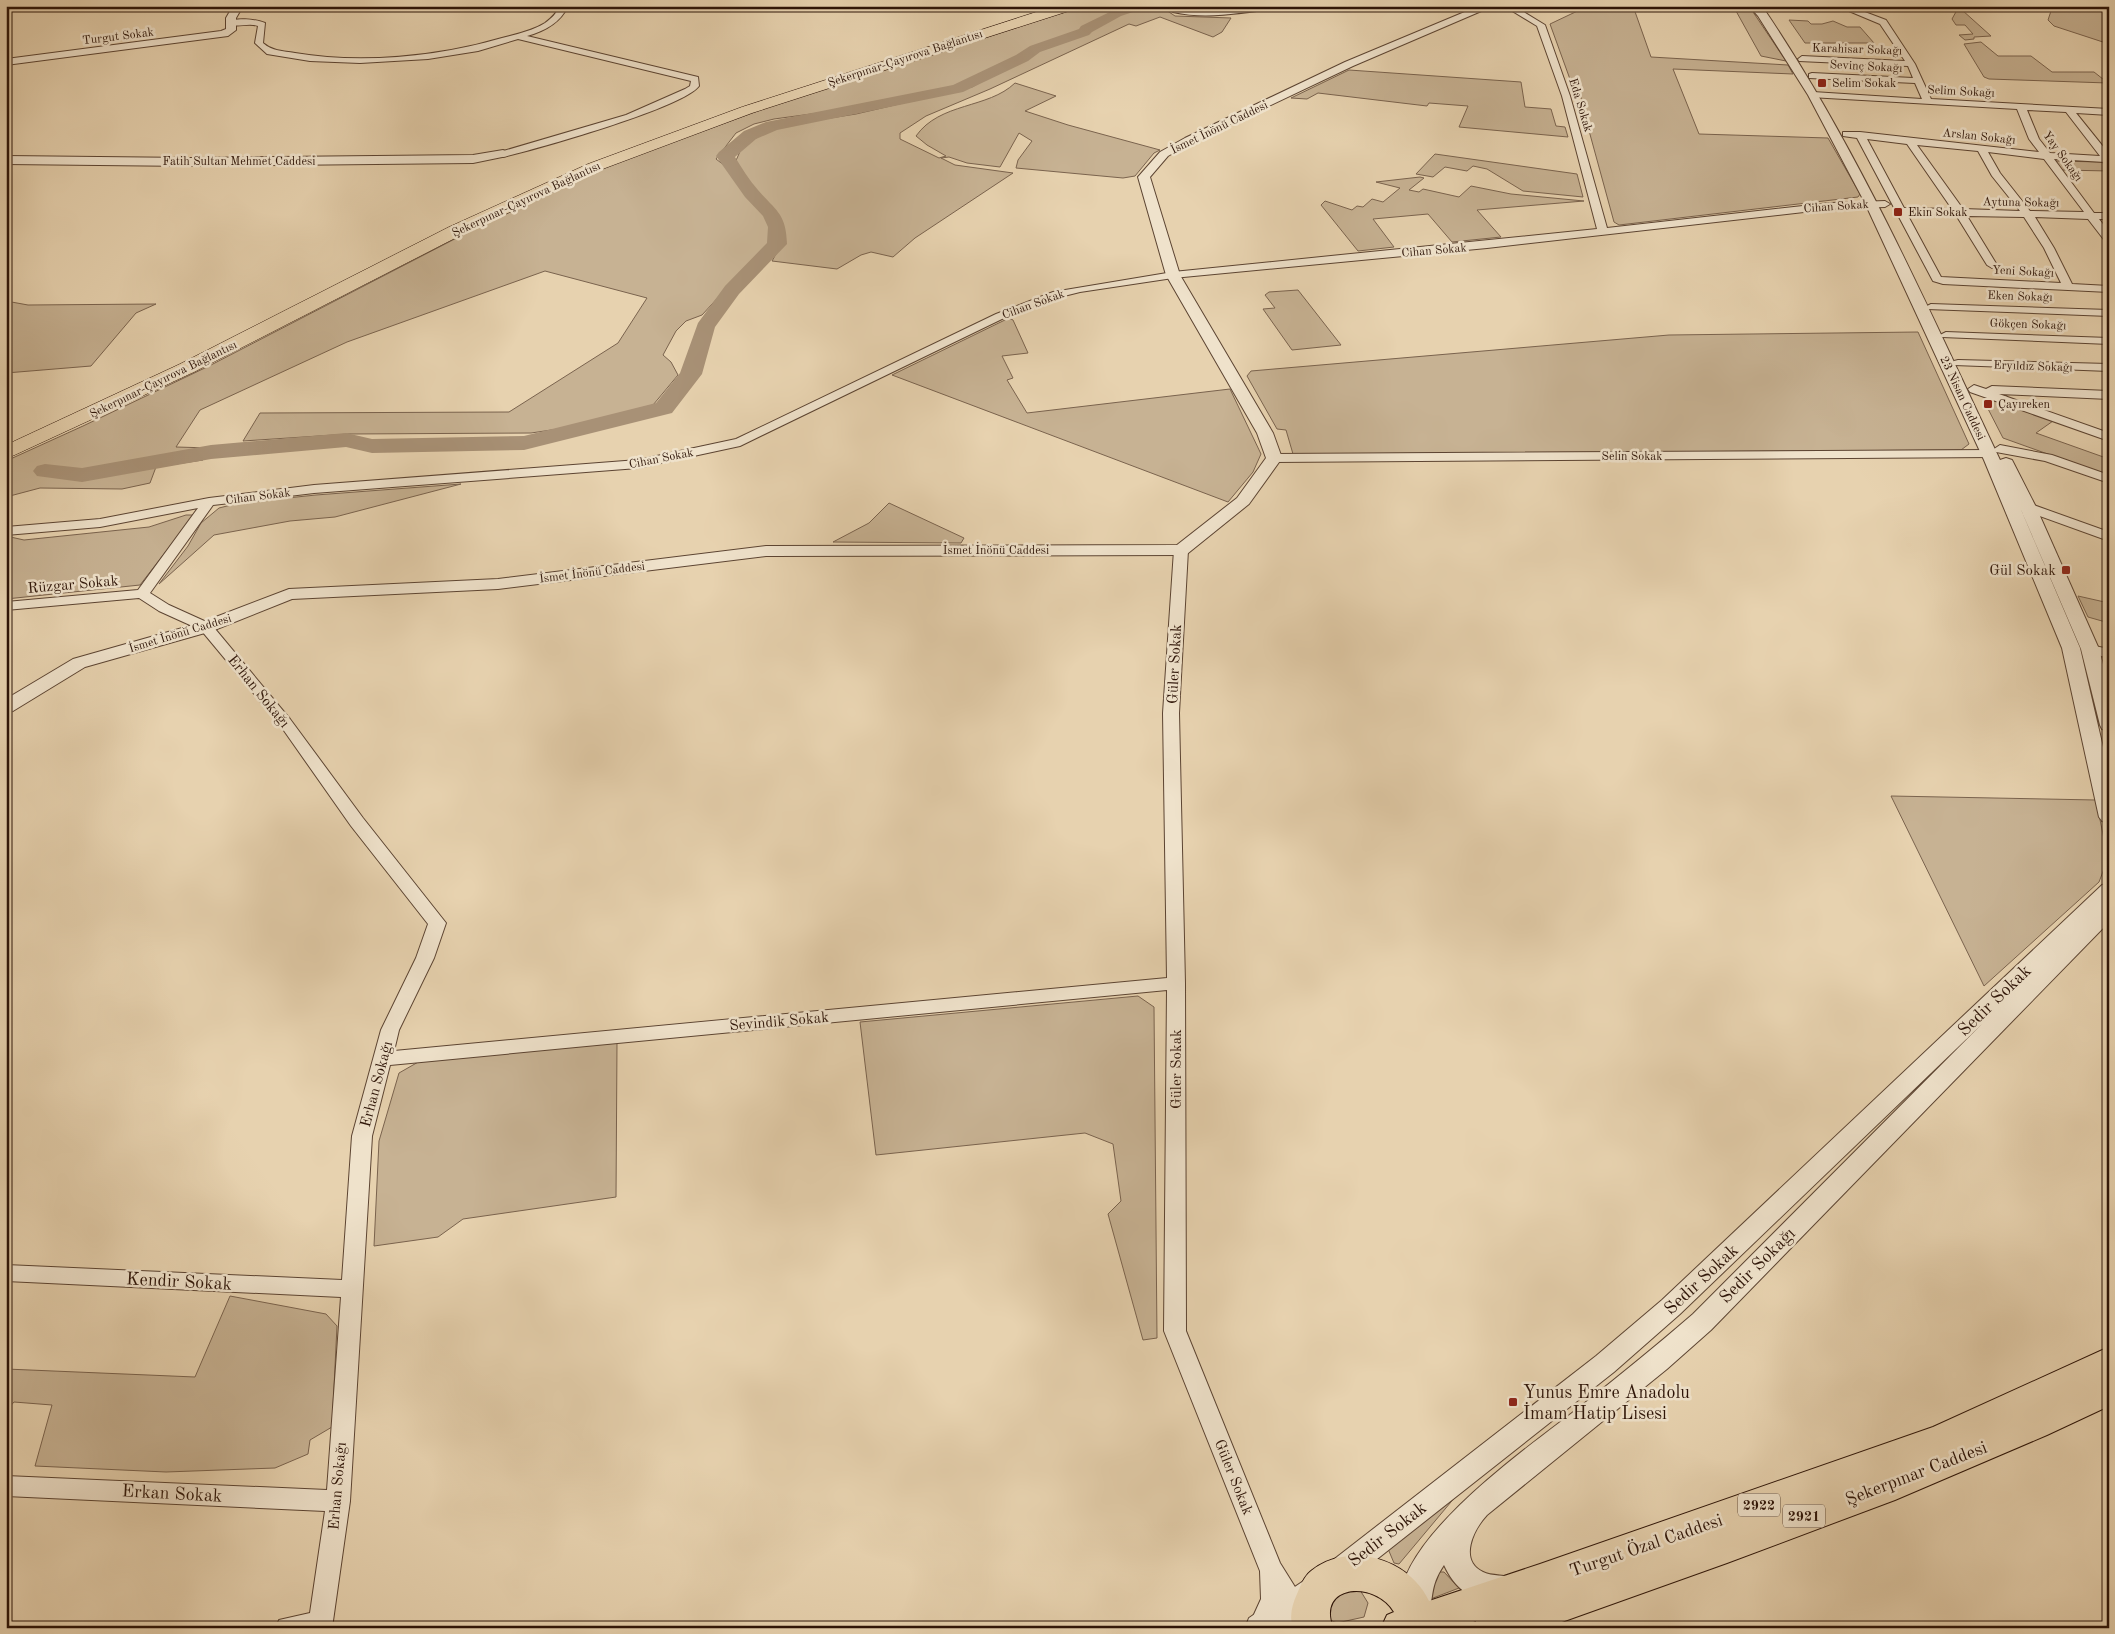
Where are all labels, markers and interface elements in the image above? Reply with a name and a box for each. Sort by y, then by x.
street label: Turgut Sokak [82,27,155,47]
street label: Şekerpınar-Çayırova Bağlantısı [826,28,984,90]
street label: Karahisar Sokağı [1812,42,1902,58]
street label: Sevinç Sokağı [1829,59,1903,75]
street label: Eda Sokak [1566,77,1594,134]
marker: Selim Sokak [1816,77,1828,89]
place label: Selim Sokak [1832,78,1896,90]
street label: Selim Sokağı [1927,84,1995,100]
street label: İsmet İnönü Caddesi [1167,96,1270,157]
street label: Arslan Sokağı [1942,127,2016,147]
street label: Yay Sokağı [2040,129,2084,184]
street label: Fatih Sultan Mehmet Caddesi [163,156,315,168]
street label: Şekerpınar-Çayırova Bağlantısı [450,160,602,240]
street label: Aytuna Sokağı [1983,196,2059,210]
street label: Cihan Sokak [1803,199,1869,215]
marker: Ekin Sokak [1892,206,1904,218]
place label: Ekin Sokak [1908,207,1967,219]
street label: Cihan Sokak [1401,242,1467,260]
street label: Yeni Sokağı [1992,264,2054,280]
street label: Cihan Sokak [1001,288,1066,322]
street label: Eken Sokağı [1987,290,2053,304]
street label: Gökçen Sokağı [1989,318,2067,332]
street label: Şekerpınar-Çayırova Bağlantısı [88,339,239,421]
street label: 23 Nisan Caddesi [1937,355,1987,442]
street label: Eryıldız Sokağı [1993,360,2073,374]
marker: Çayıreken [1982,398,1994,410]
place label: Çayıreken [1998,399,2051,411]
street label: Cihan Sokak [628,447,694,471]
street label: Selin Sokak [1601,451,1663,463]
street label: Cihan Sokak [225,487,291,507]
street label: İsmet İnönü Caddesi [943,541,1049,557]
street label: İsmet İnönü Caddesi [538,557,646,585]
place label: Gül Sokak [1989,564,2056,579]
marker: Gül Sokak [2060,564,2072,576]
street label: Rüzgar Sokak [27,574,119,597]
street label: İsmet İnönü Caddesi [126,609,233,655]
street label: Güler Sokak [1166,624,1185,704]
street label: Erhan Sokağı [224,653,292,731]
street label: Sedir Sokak [1955,962,2035,1040]
street label: Sevindik Sokak [729,1011,830,1034]
street label: Güler Sokak [1170,1029,1185,1109]
street label: Erhan Sokağı [359,1040,396,1129]
street label: Sedir Sokağı [1716,1224,1799,1307]
street label: Sedir Sokak [1661,1241,1742,1318]
street label: Kendir Sokak [126,1270,232,1294]
place label: Yunus Emre Anadolu İmam Hatip Lisesi [1523,1384,1690,1423]
marker: Yunus Emre Anadolu İmam Hatip Lisesi [1507,1396,1519,1408]
street label: Güler Sokak [1211,1438,1255,1518]
street label: Şekerpınar Caddesi [1843,1439,1990,1509]
street label: Erhan Sokağı [327,1441,350,1531]
street label: Erkan Sokak [121,1482,223,1506]
road number: 2922 [1738,1494,1780,1516]
street label: Sedir Sokak [1345,1499,1430,1571]
road number: 2921 [1783,1504,1825,1528]
street label: Turgut Özal Caddesi [1566,1507,1725,1581]

